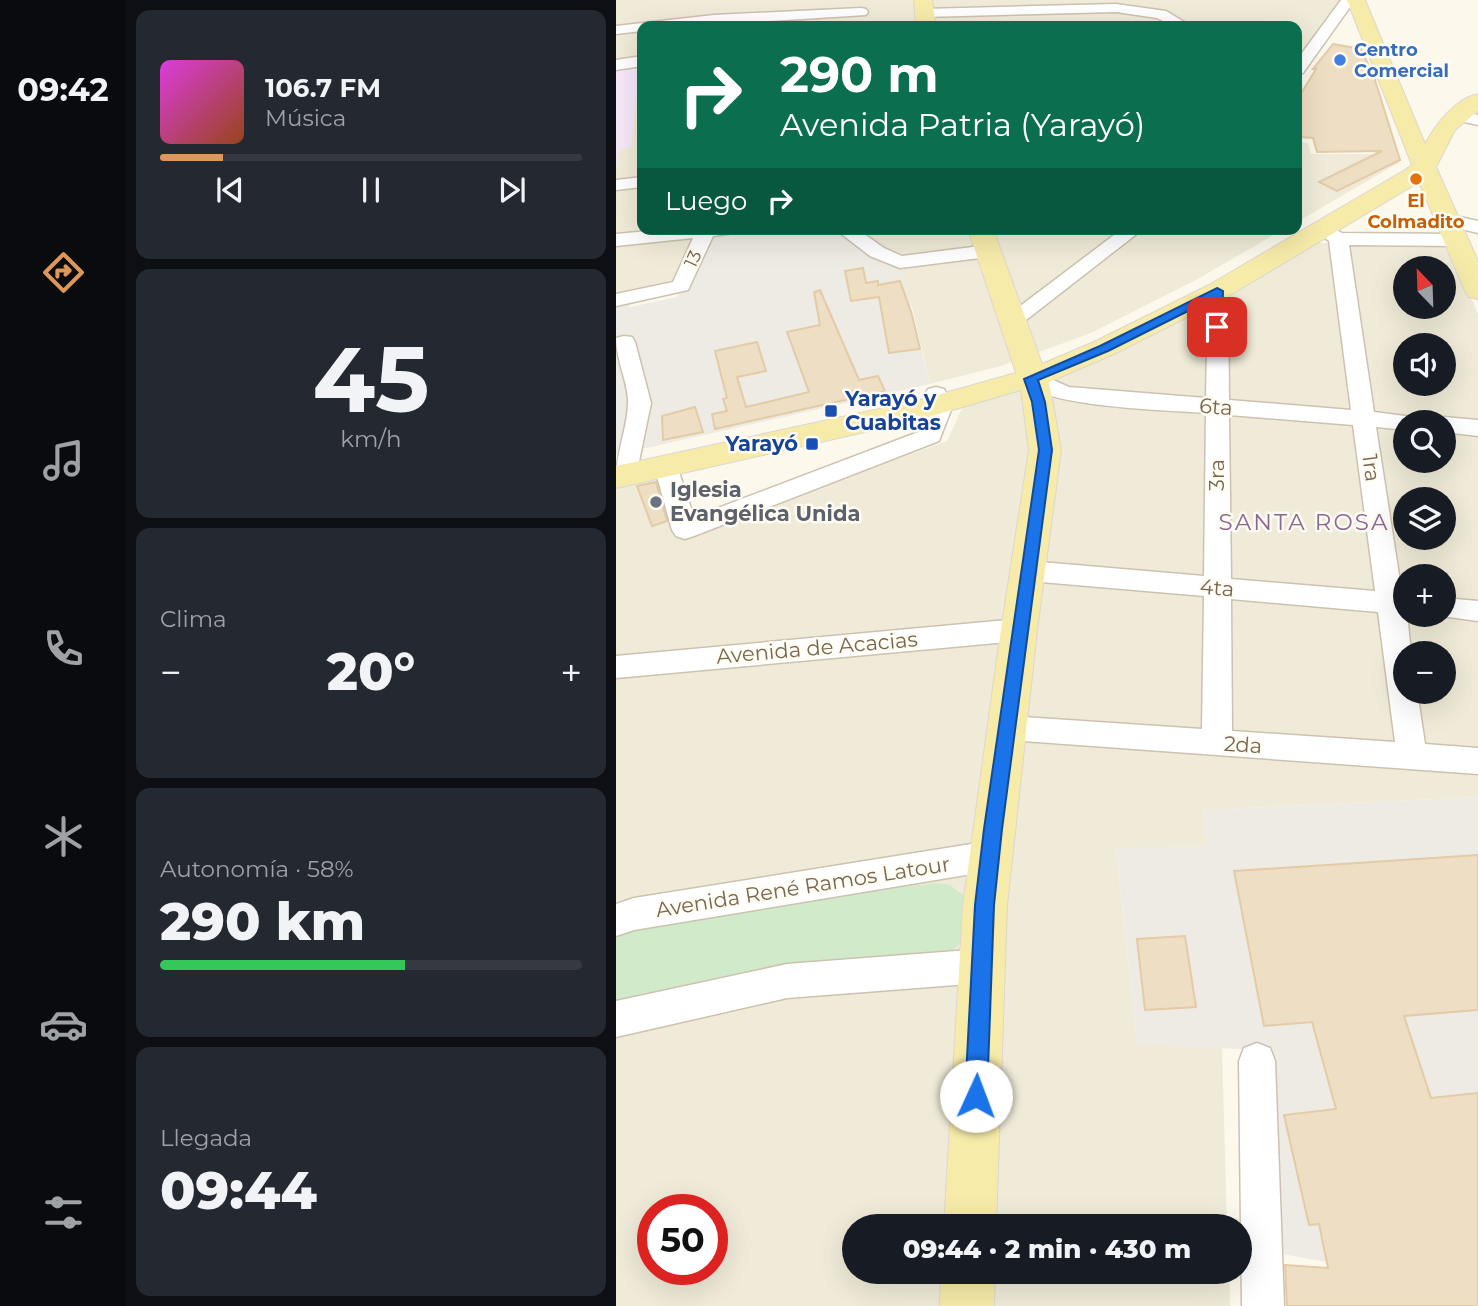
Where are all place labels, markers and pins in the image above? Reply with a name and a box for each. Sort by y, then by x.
place label: Centro Comercial [1354,39,1449,82]
marker: Centro Comercial [1332,52,1348,68]
marker: El Colmadito [1408,171,1424,187]
place label: El Colmadito [1367,190,1465,233]
pin [1187,297,1247,357]
place label: Yarayó y Cuabitas [844,386,941,435]
marker: Yarayó y Cuabitas [823,403,839,419]
place label: Yarayó [724,431,798,456]
marker: Yarayó [804,436,820,452]
place label: Iglesia Evangélica Unida [670,477,860,526]
marker: Iglesia Evangélica Unida [648,494,664,510]

